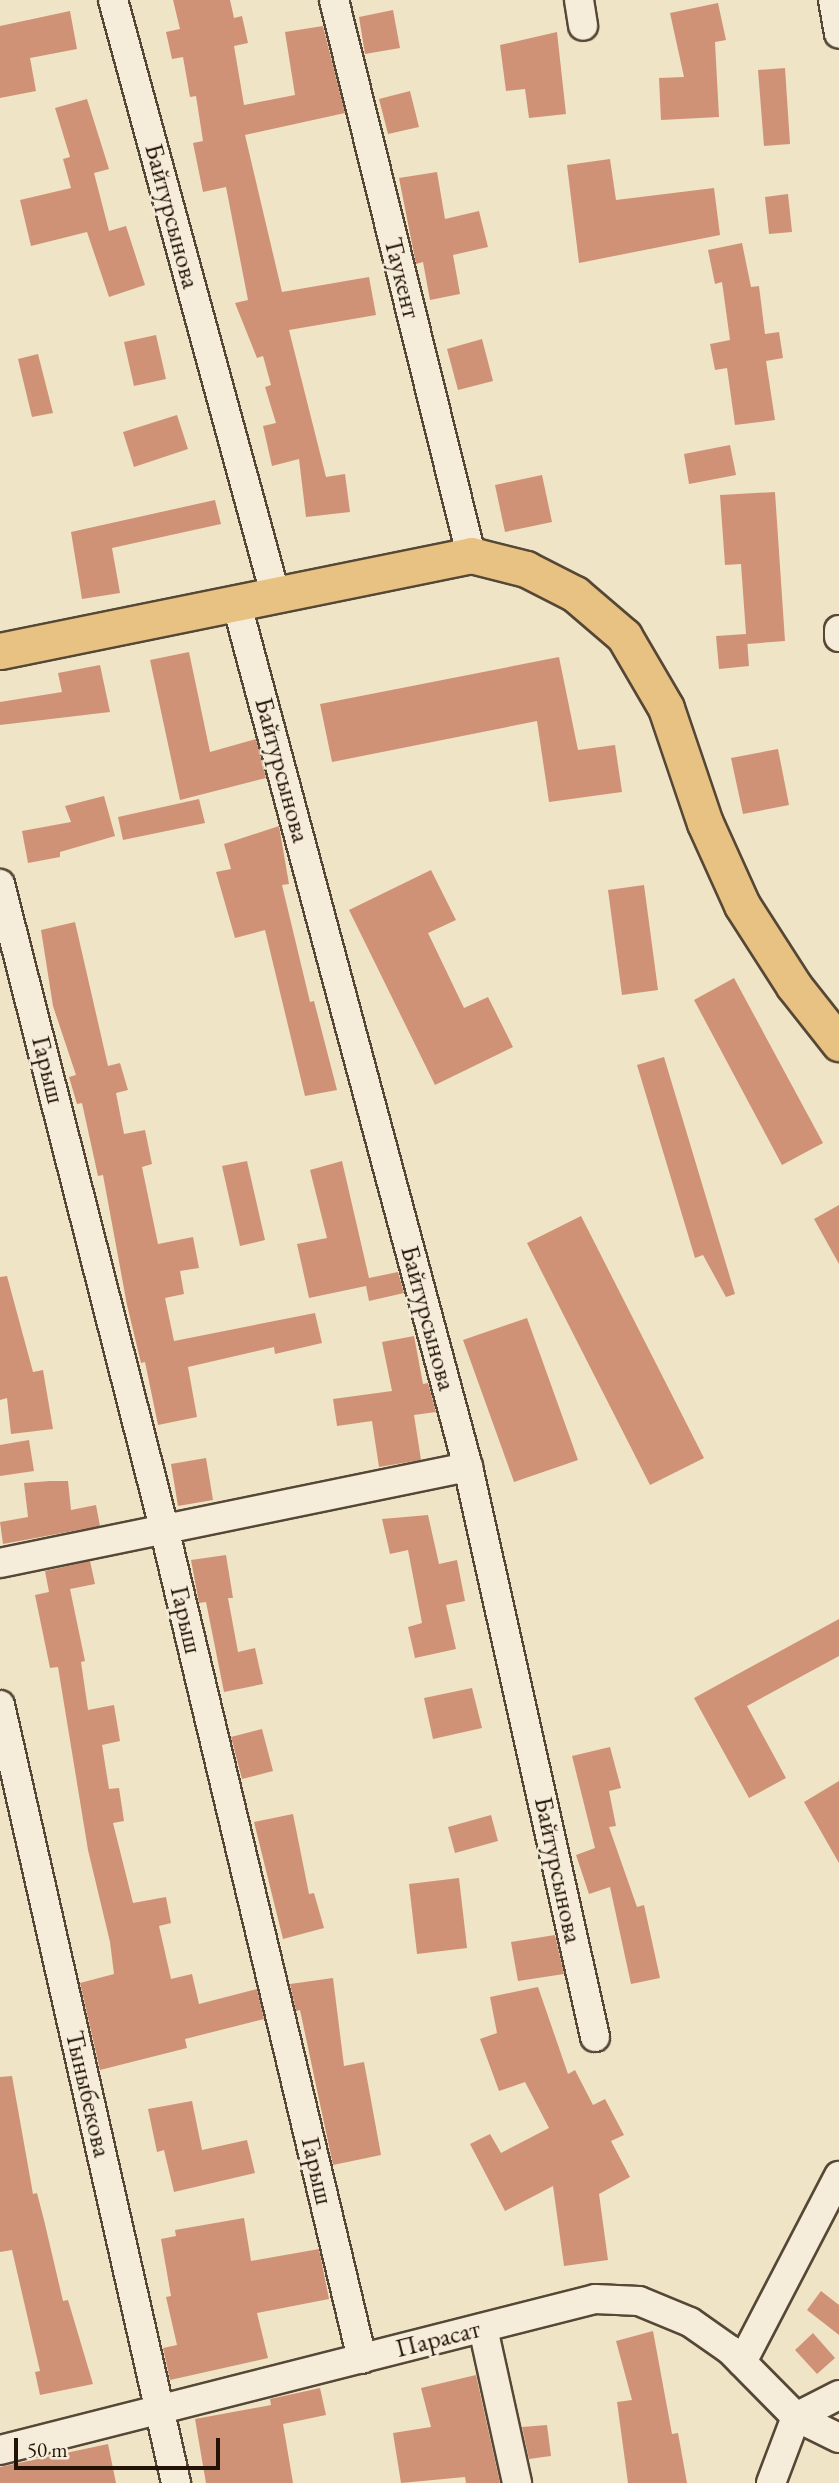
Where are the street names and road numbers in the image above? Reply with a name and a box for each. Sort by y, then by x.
street label: Байтурсынова [138,140,206,292]
street label: Таукент [377,234,427,322]
street label: Байтурсынова [248,694,316,846]
street label: Гарыш [25,1033,71,1107]
street label: Байтурсынова [394,1242,462,1394]
street label: Гарыш [163,1583,209,1657]
street label: Байтурсынова [527,1794,589,1946]
street label: Тыныбекова [58,2028,118,2160]
street label: Гарыш [294,2134,340,2208]
street label: Парасат [392,2313,484,2365]

